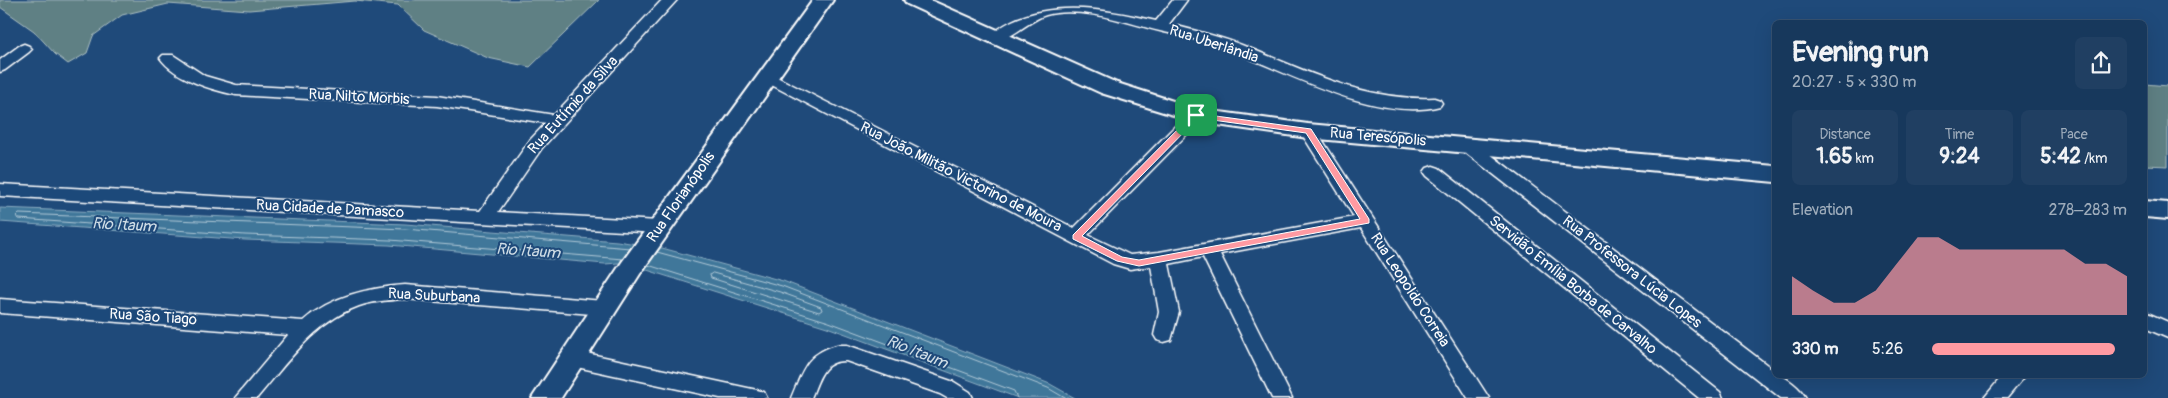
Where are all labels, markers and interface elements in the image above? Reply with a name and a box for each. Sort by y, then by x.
street label: Rua Uberlândia [1167,21,1261,67]
text: Evening run [1792,35,1929,70]
button: share [2075,37,2127,89]
street label: Rua Eutímio da Silva [524,52,622,158]
text: 20:27 · 5 × 330 m [1792,72,1917,92]
street label: Rua Nilto Morbis [308,85,410,109]
pin [1175,94,1217,136]
icon: arrive [1182,101,1210,129]
street label: Rua João Militão Victorino de Moura [857,118,1065,236]
street label: Rua Teresópolis [1329,123,1427,151]
text: Distance [1820,126,1871,143]
text: Time [1945,126,1974,143]
text: Pace [2060,126,2088,143]
text: 1.65 [1816,143,1853,170]
text: 9:24 [1939,143,1980,170]
text: 5:42 [2040,143,2081,170]
street label: Rua Florianópolis [643,148,719,246]
text: km [1853,150,1874,167]
text: /km [2081,150,2107,167]
street label: Rua Cidade de Damasco [256,196,404,222]
text: Elevation [1792,200,1853,220]
text: 278–283 m [2048,200,2127,220]
street label: Servidão Emília Borba de Carvalho [1485,211,1661,359]
street label: Rua Professora Lúcia Lopes [1558,212,1706,333]
water label: Rio Itaum [91,213,157,237]
street label: Rua Leopoldo Correia [1366,229,1454,351]
water label: Rio Itaum [495,239,561,263]
street label: Rua Suburbana [387,284,481,308]
street label: Rua São Tiago [109,304,197,330]
water label: Rio Itaum [884,331,951,374]
text: 330 m [1792,339,1838,359]
text: 5:26 [1872,339,1903,359]

